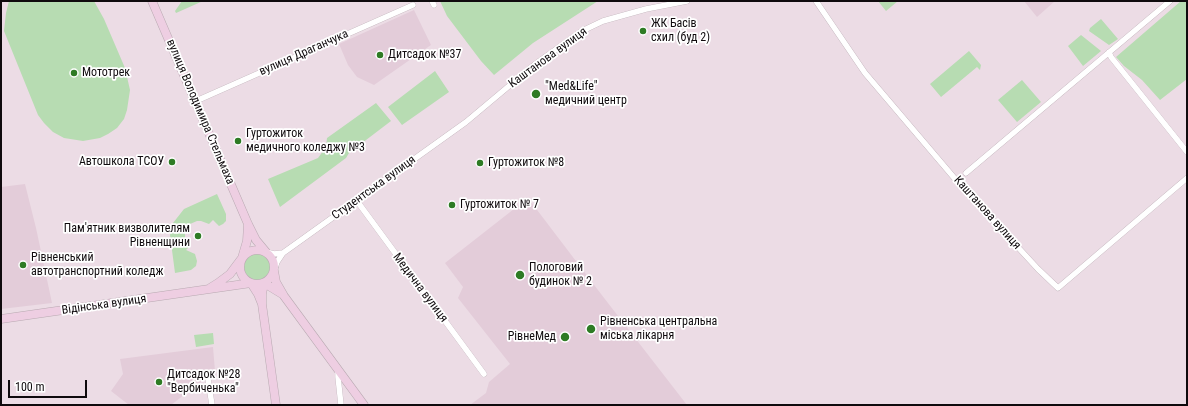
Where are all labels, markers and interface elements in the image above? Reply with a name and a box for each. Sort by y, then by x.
place label: ЖК Басів схил (буд 2) [651,17,710,45]
street label: Каштанова вулиця [506,25,590,91]
marker: ЖК Басів схил (буд 2) [638,26,648,36]
street label: вулиця Драганчука [257,27,351,79]
street label: вулиця Володимира Стельмаха [163,37,237,187]
place label: Дитсадок №37 [388,48,461,62]
marker: Дитсадок №37 [375,50,385,60]
place label: Мототрек [82,66,130,80]
marker: Мототрек [69,68,79,78]
place label: "Med&Life" медичний центр [545,80,627,108]
marker: "Med&Life" медичний центр [530,88,542,100]
place label: Гуртожиток медичного коледжу №3 [246,127,365,155]
marker: Гуртожиток медичного коледжу №3 [233,136,243,146]
street label: Студентська вулиця [329,153,419,223]
place label: Автошкола ТСОУ [79,155,164,169]
place label: Гуртожиток №8 [488,156,564,170]
marker: Автошкола ТСОУ [167,157,177,167]
marker: Гуртожиток №8 [475,158,485,168]
street label: Каштанова вулиця [950,173,1024,253]
place label: Гуртожиток № 7 [460,198,539,212]
marker: Гуртожиток № 7 [447,200,457,210]
place label: Пам'ятник визволителям Рівненщини [64,222,190,250]
marker: Пам'ятник визволителям Рівненщини [193,231,203,241]
place label: Рівненський автотранспортний коледж [31,251,163,279]
street label: Медична вулиця [389,251,451,325]
marker: Рівненський автотранспортний коледж [18,260,28,270]
place label: Пологовий будинок № 2 [529,261,592,289]
marker: Пологовий будинок № 2 [514,269,526,281]
street label: Відінська вулиця [61,292,147,318]
place label: Рівненська центральна міська лікарня [600,315,717,343]
marker: Рівненська центральна міська лікарня [585,323,597,335]
place label: РівнеМед [508,330,556,344]
marker: РівнеМед [559,331,571,343]
place label: Дитсадок №28 "Вербиченька" [167,368,240,396]
scale bar [10,372,89,398]
marker: Дитсадок №28 "Вербиченька" [154,377,164,387]
text: 100 m [15,380,45,394]

